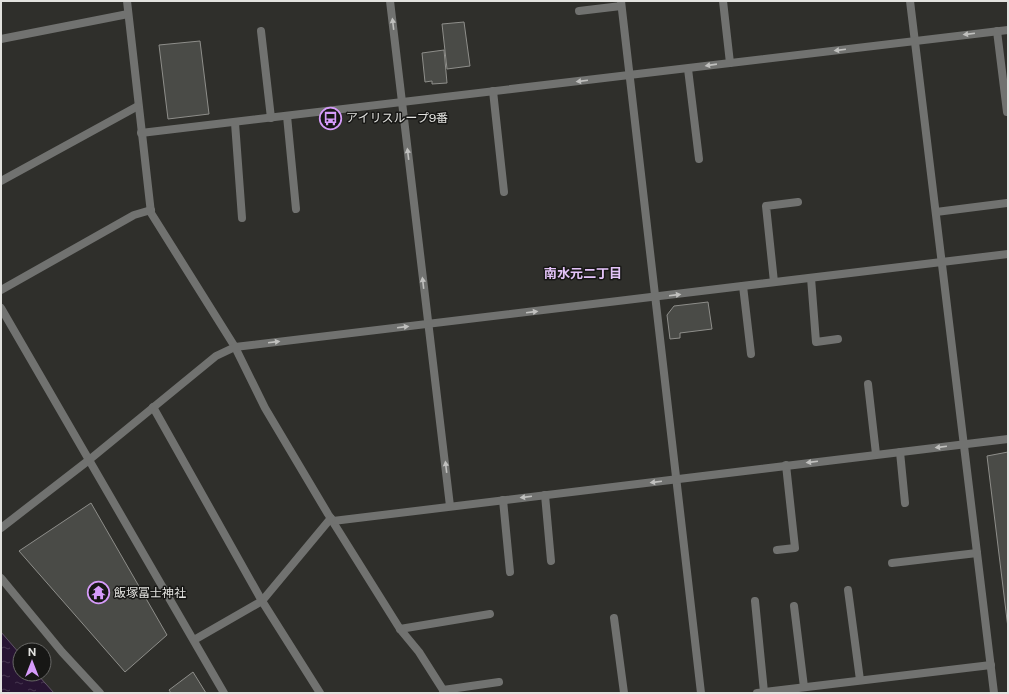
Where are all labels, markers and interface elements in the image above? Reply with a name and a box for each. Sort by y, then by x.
one-way arrow [390,18,396,31]
one-way arrow [963,31,975,38]
one-way arrow [834,47,846,53]
one-way arrow [705,62,717,68]
one-way arrow [576,77,588,84]
bus stop icon: アイリスループ9番 [317,105,343,131]
place label: アイリスループ9番 [346,111,448,125]
one-way arrow [405,148,411,160]
district label: 南水元二丁目 [544,266,622,281]
one-way arrow [420,277,426,289]
one-way arrow [669,291,681,298]
one-way arrow [526,309,538,315]
one-way arrow [397,324,409,331]
one-way arrow [268,339,280,346]
one-way arrow [935,444,948,450]
one-way arrow [806,459,818,465]
one-way arrow [442,461,449,473]
one-way arrow [649,478,662,485]
one-way arrow [520,494,532,500]
temple icon: 飯塚冨士神社 [86,580,112,606]
place label: 飯塚冨士神社 [114,586,186,600]
north arrow [12,642,52,682]
text: N [28,646,36,658]

